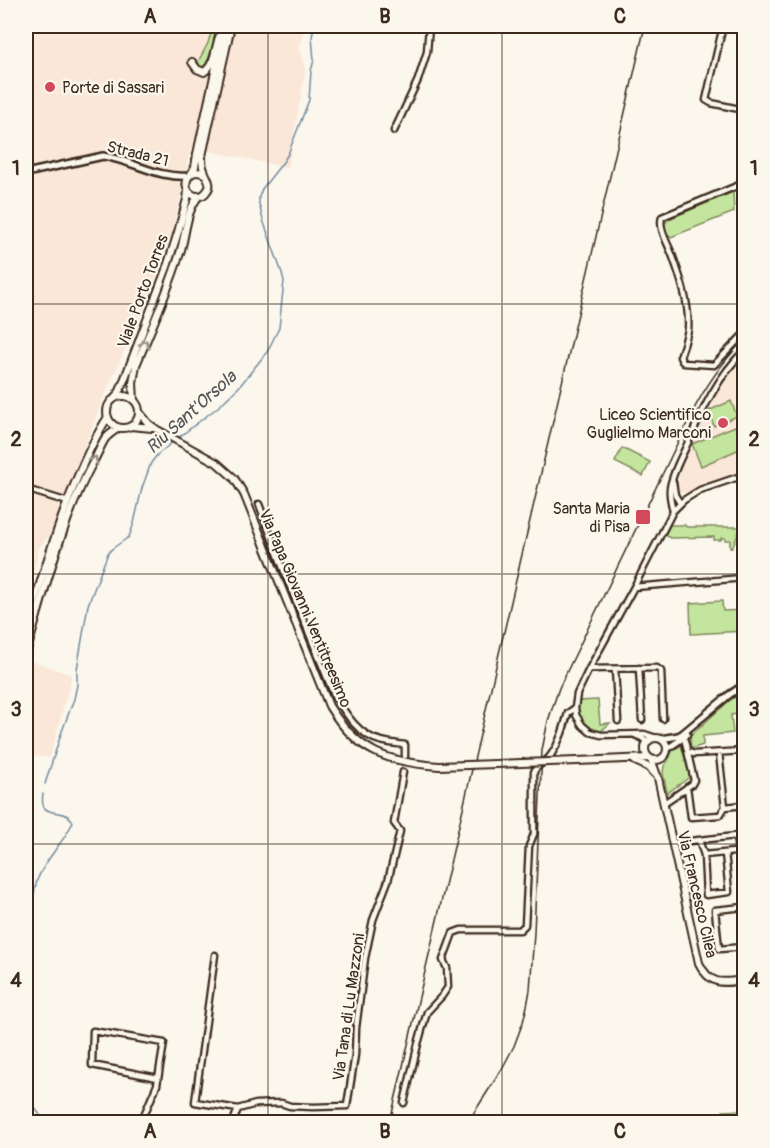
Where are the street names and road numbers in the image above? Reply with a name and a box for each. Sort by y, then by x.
street label: Strada 21 [105,137,171,171]
street label: Viale Porto Torres [113,232,173,351]
street label: Via Papa Giovanni Ventitreesimo [254,506,356,711]
street label: Via Francesco Cilea [673,829,721,960]
street label: Via Tana di Lu Mazzoni [329,932,369,1082]

